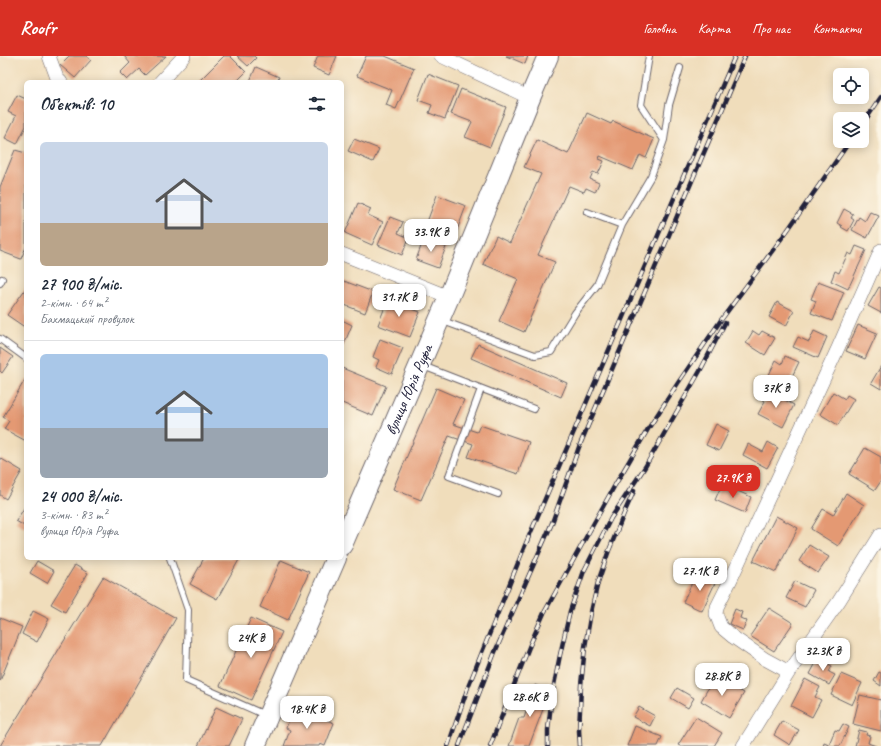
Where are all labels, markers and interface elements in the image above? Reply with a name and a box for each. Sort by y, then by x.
text: Roofr [20,16,56,40]
text: Головна [643,20,676,37]
text: Карта [698,20,730,37]
text: Про нас [752,20,791,37]
text: Контакти [813,20,861,37]
map controls [833,68,869,148]
button: locate [833,68,869,104]
icon: filters [306,93,328,115]
text: Об’єктів: 10 [40,94,113,115]
button: layers [833,112,869,148]
icon: home [148,168,220,240]
pin: 33.9K ₴ [394,219,468,253]
text: 33.9K ₴ [413,224,449,240]
text: 27 900 ₴/міс. [40,274,122,295]
pin: 31.7K ₴ [362,284,436,318]
text: 31.7K ₴ [381,289,417,305]
text: 2-кімн. · 64 m² [40,295,107,311]
text: Бахмацький провулок [40,311,134,327]
street label: вулиця Юрія Руфа [381,340,438,438]
pin: 37K ₴ [748,375,804,409]
icon: home [148,380,220,452]
text: 37K ₴ [762,380,790,396]
pin: 27.9K ₴ [696,465,770,499]
text: 27.9K ₴ [715,470,751,486]
text: 24 000 ₴/міс. [40,486,122,507]
text: 3-кімн. · 83 m² [40,507,107,523]
text: вулиця Юрія Руфа [40,523,118,539]
pin: 27.1K ₴ [663,558,737,592]
text: 27.1K ₴ [682,563,718,579]
pin: 24K ₴ [223,625,279,659]
text: 24K ₴ [237,630,265,646]
pin: 32.3K ₴ [786,638,860,672]
text: 32.3K ₴ [805,643,841,659]
pin: 28.8K ₴ [685,663,759,697]
text: 28.8K ₴ [704,668,740,684]
pin: 28.6K ₴ [493,684,567,718]
text: 28.6K ₴ [512,689,548,705]
pin: 18.4K ₴ [270,696,344,730]
text: 18.4K ₴ [289,701,325,717]

